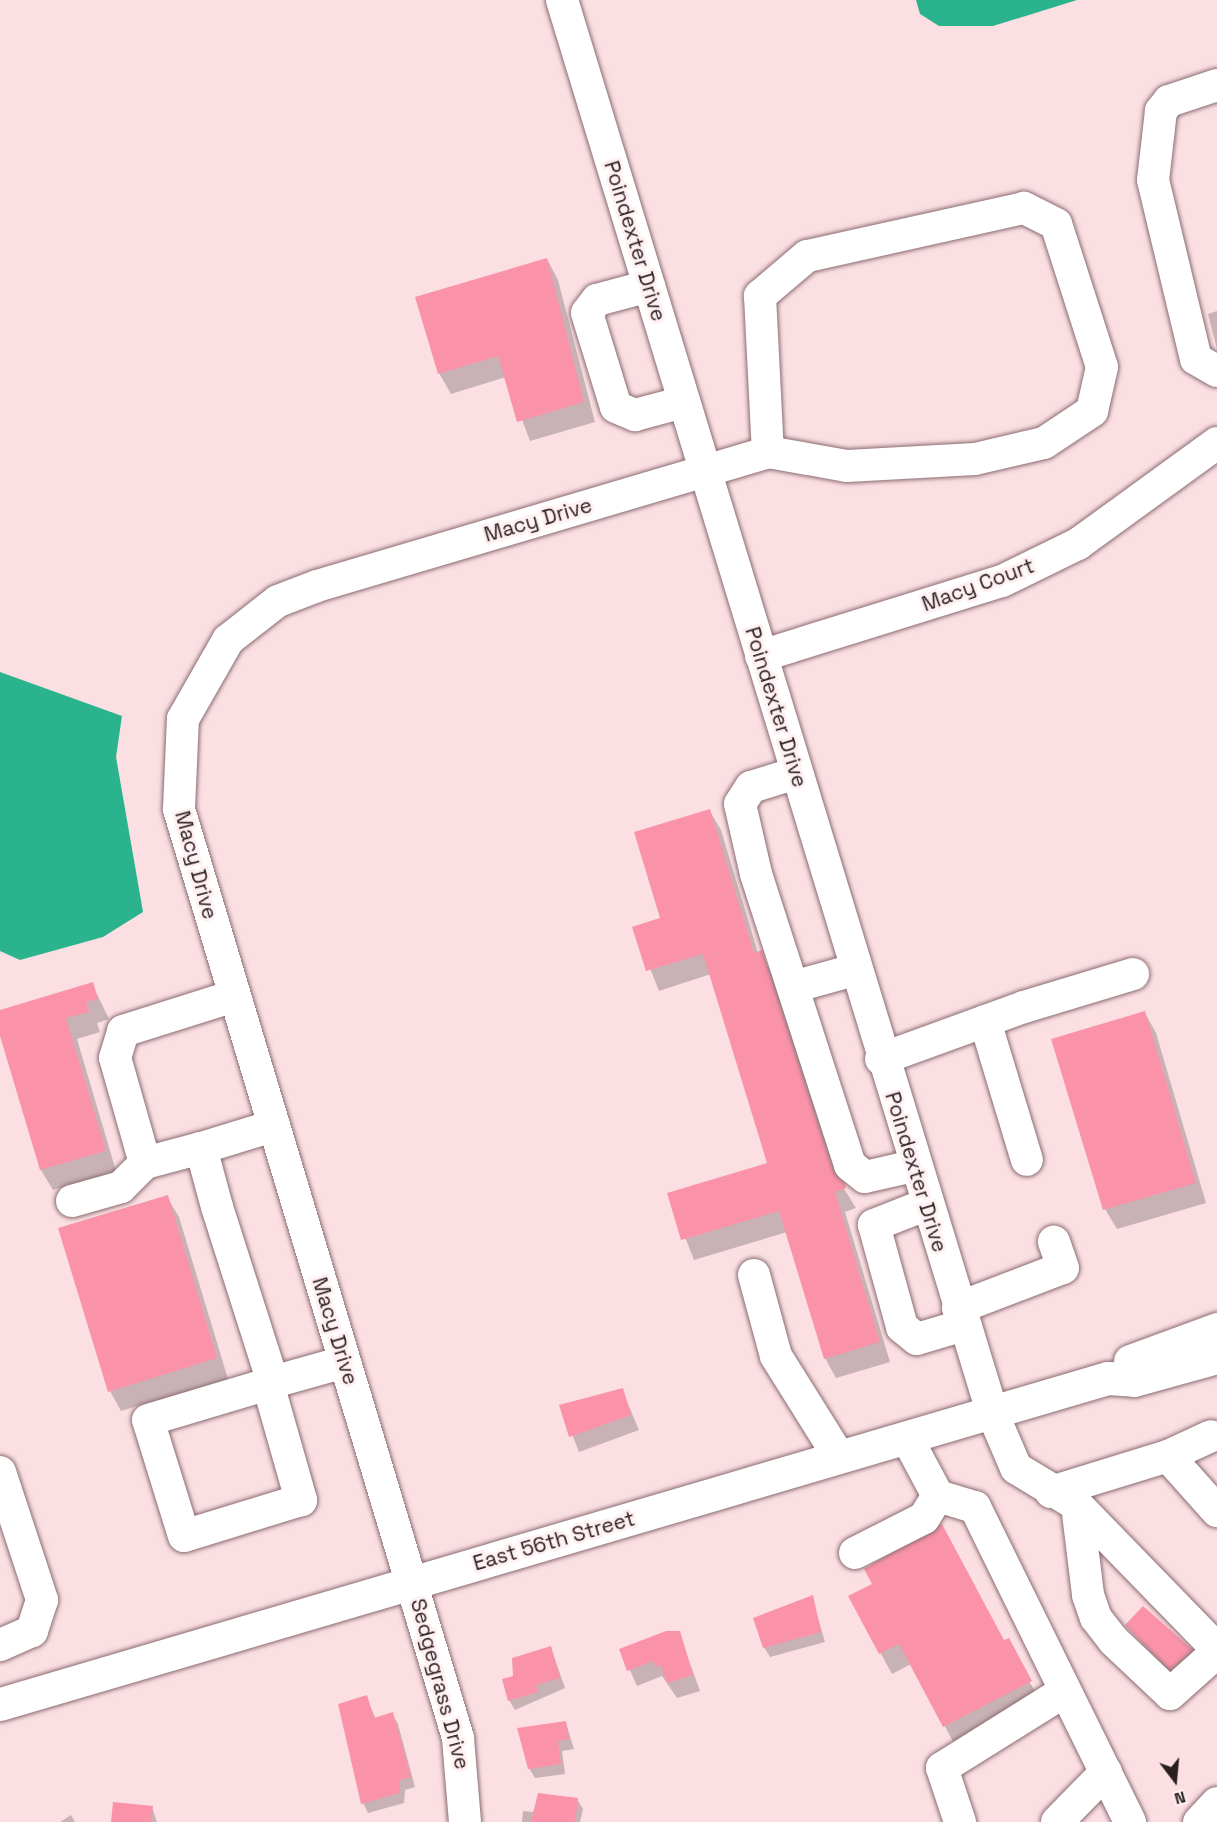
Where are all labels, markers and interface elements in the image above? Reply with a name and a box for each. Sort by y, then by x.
street label: Poindexter Drive [599,158,671,324]
street label: Macy Drive [481,493,595,547]
street label: Macy Court [918,553,1038,617]
street label: Poindexter Drive [740,624,812,790]
street label: Macy Drive [169,808,223,922]
street label: Poindexter Drive [880,1089,952,1255]
street label: Macy Drive [307,1274,363,1388]
street label: East 56th Street [470,1506,638,1576]
street label: Sedgegrass Drive [405,1596,475,1772]
north arrow [1145,1750,1205,1810]
text: N [1172,1786,1188,1809]

